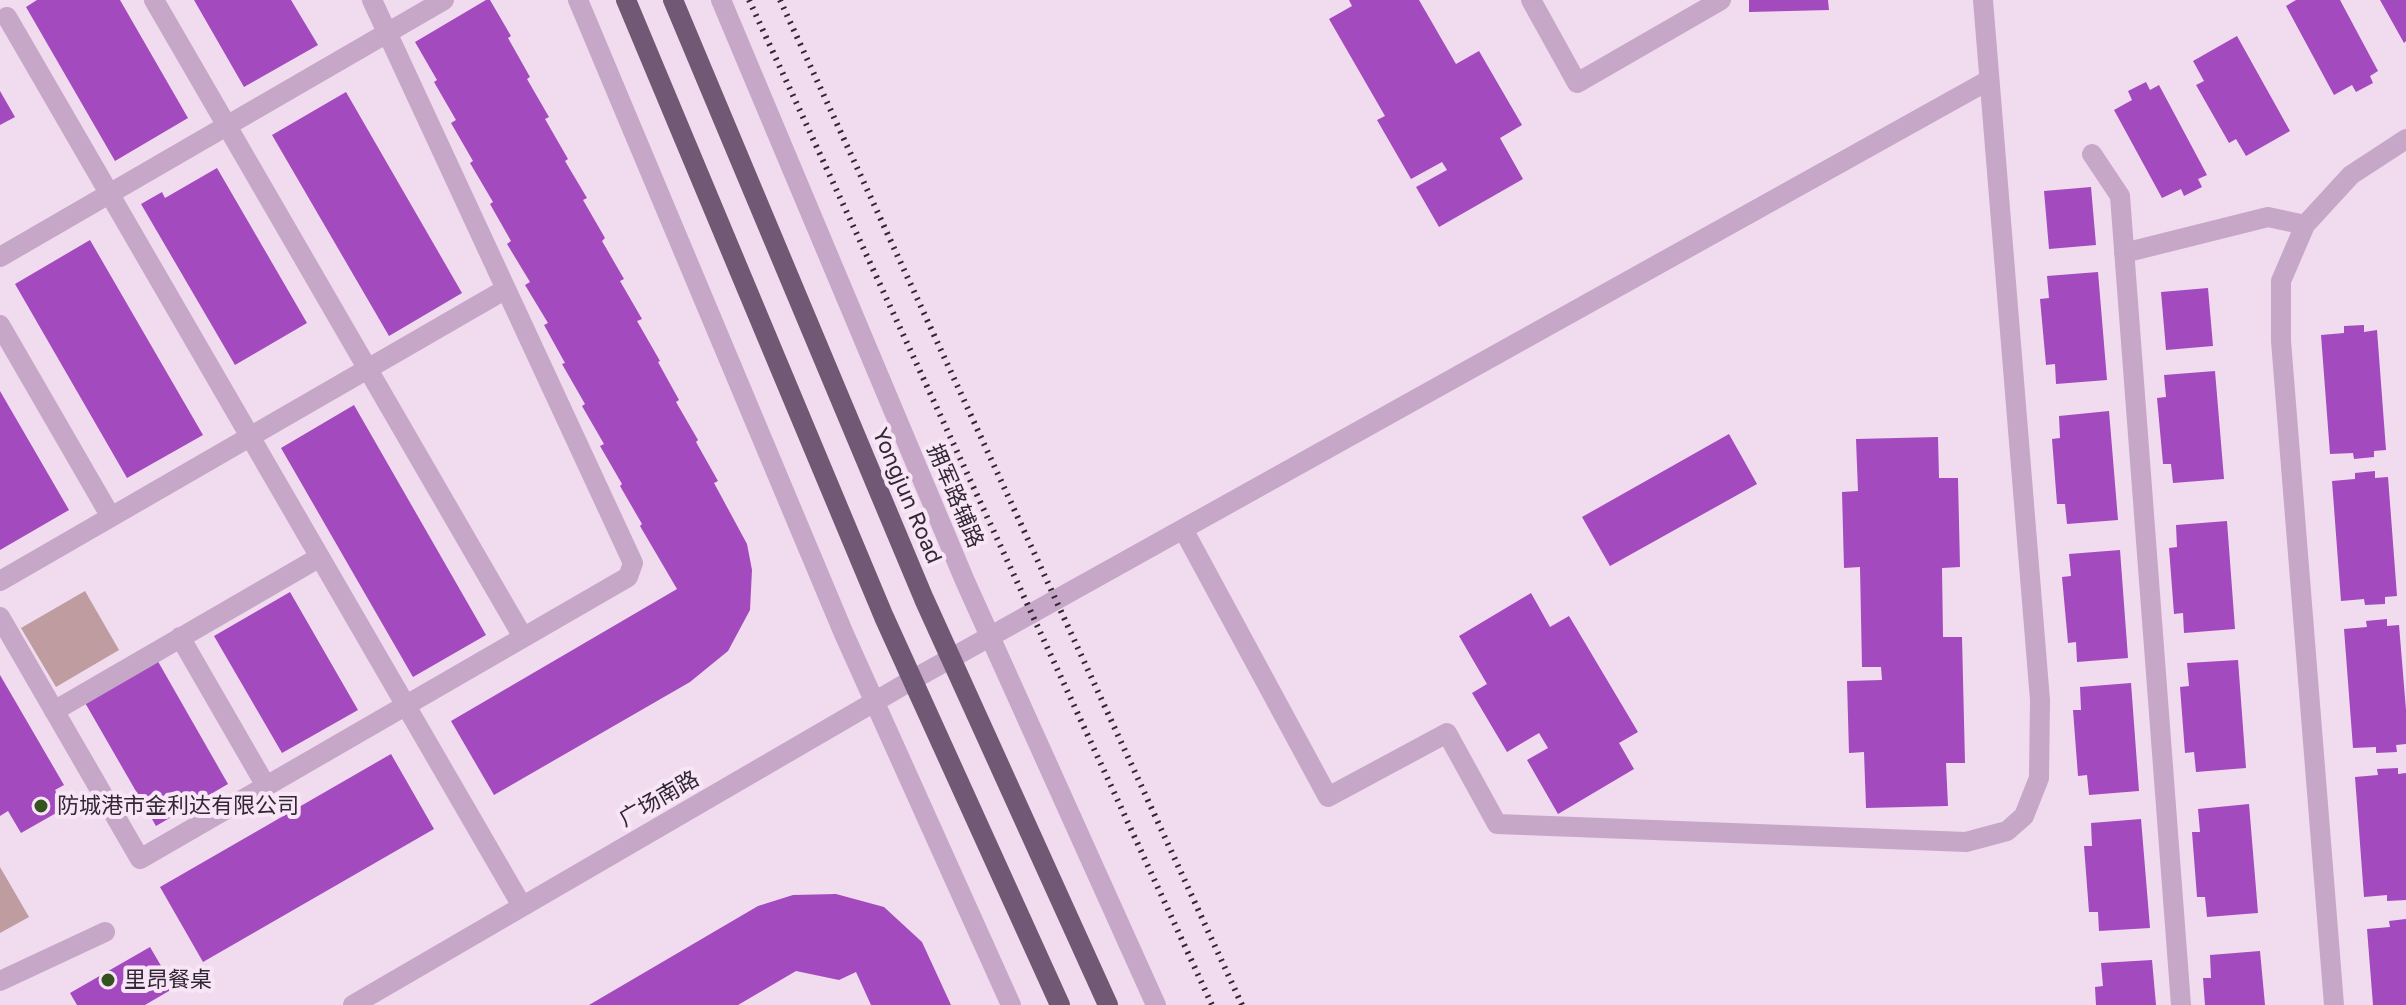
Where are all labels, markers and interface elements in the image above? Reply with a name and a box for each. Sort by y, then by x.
street label: Yongjun Road [867,424,947,568]
street label: 拥军路辅路 [921,440,989,552]
street label: 广场南路 [614,766,704,832]
place label: 防城港市金利达有限公司 [57,793,299,819]
marker: 防城港市金利达有限公司 [32,797,50,815]
place label: 里昂餐桌 [124,967,212,993]
marker: 里昂餐桌 [99,971,117,989]

